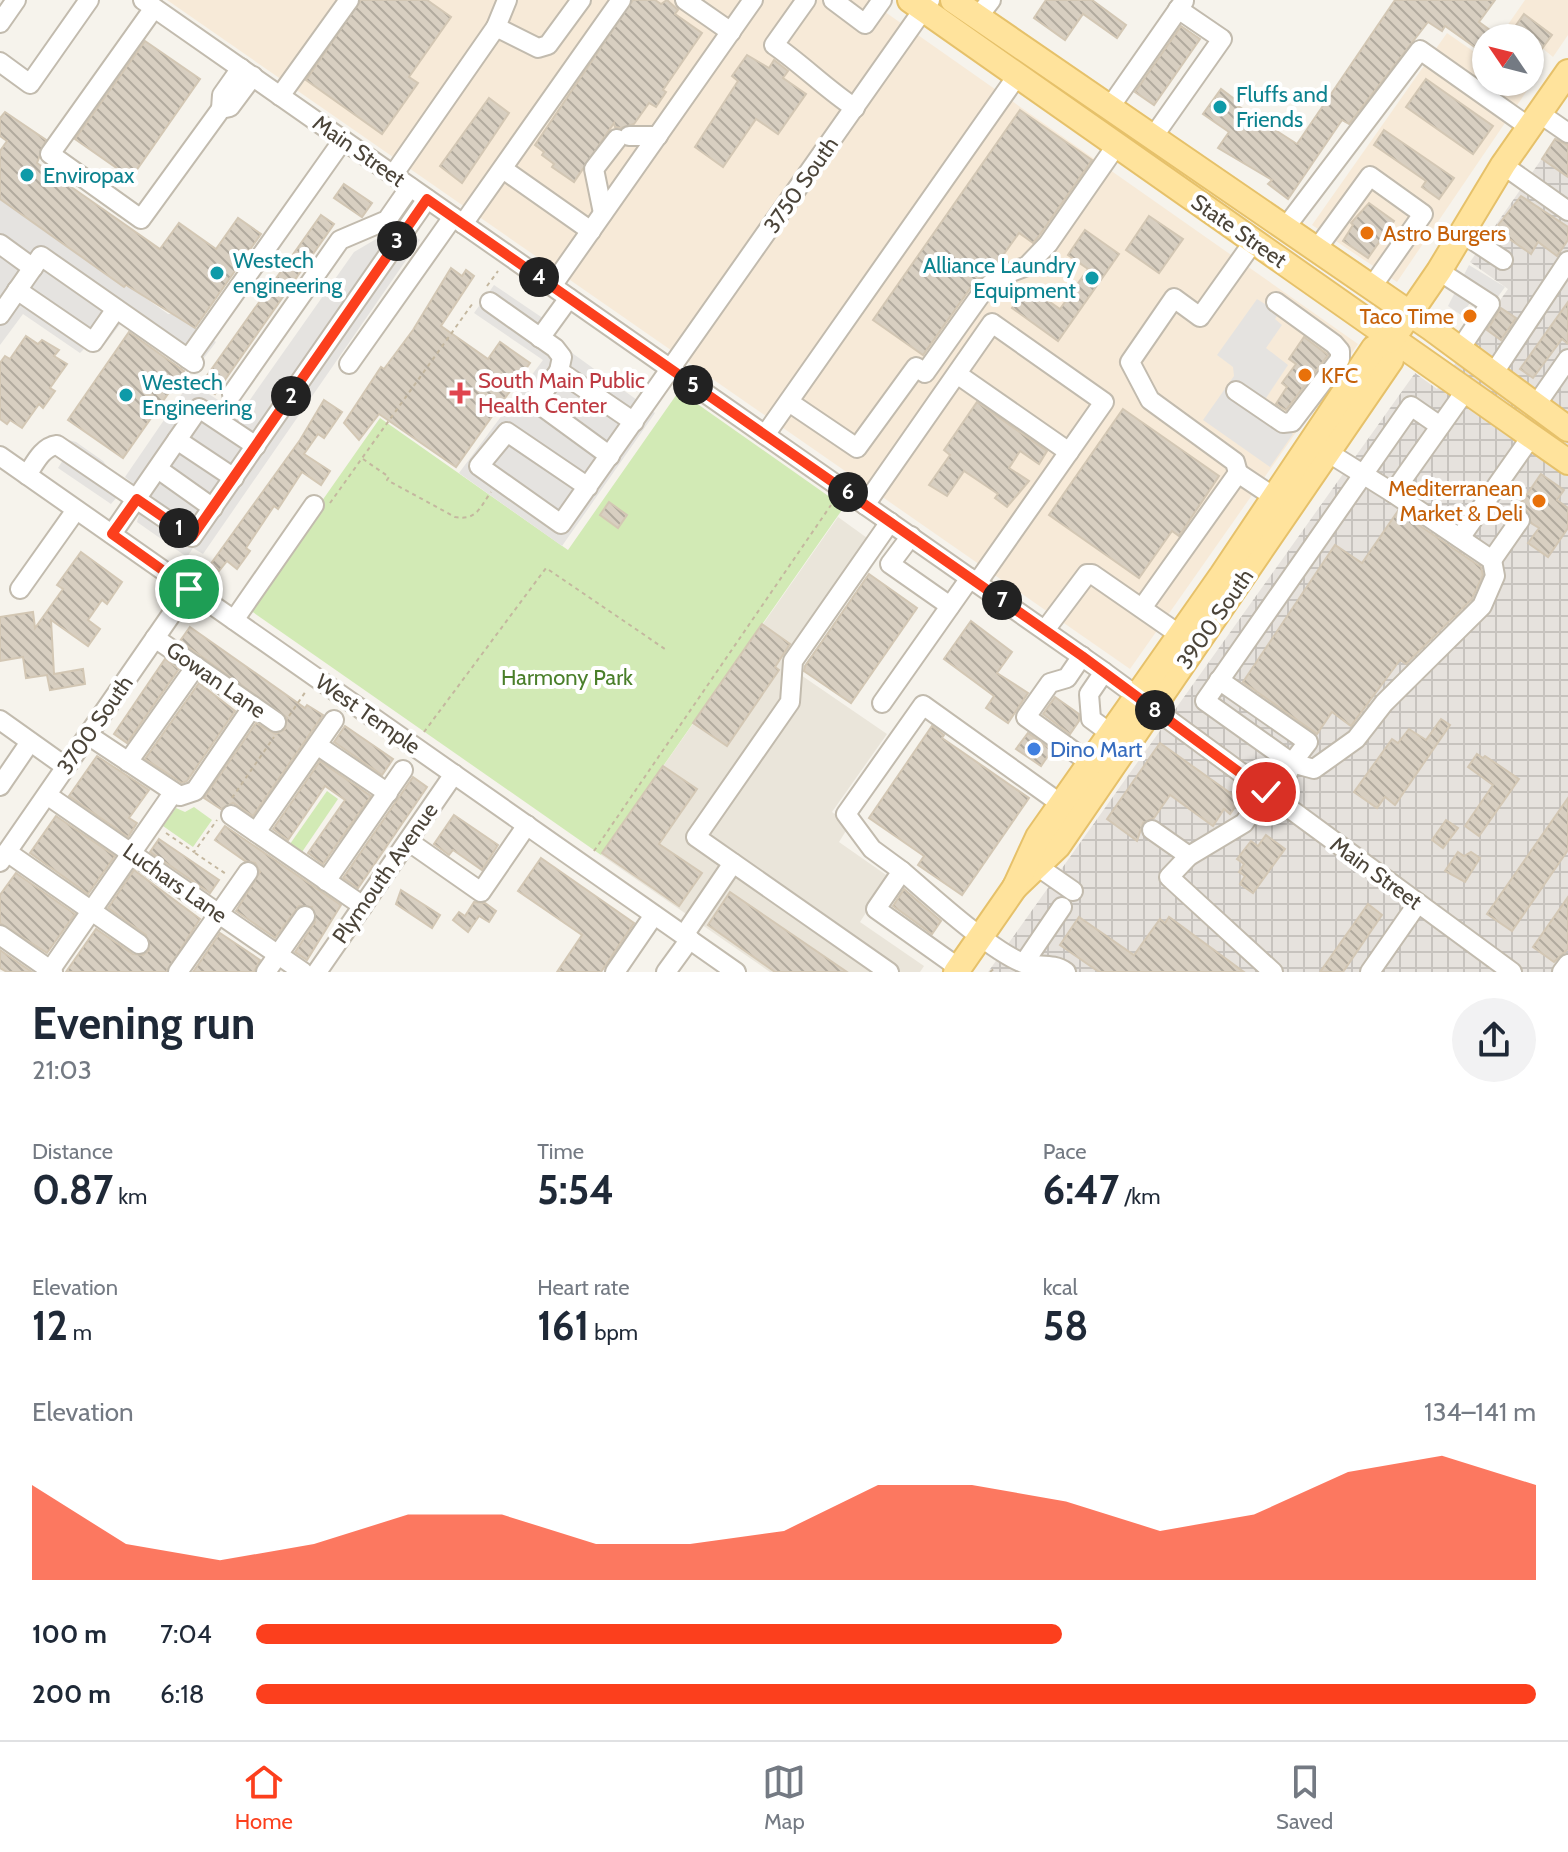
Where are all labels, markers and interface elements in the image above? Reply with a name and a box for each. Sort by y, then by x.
north arrow [1472,24,1544,96]
map controls [1472,24,1544,96]
place label: Fluffs and Friends [1236,81,1328,133]
marker: Fluffs and Friends [1211,98,1229,116]
street label: Main Street [308,109,411,193]
street label: 3750 South [758,132,844,238]
place label: Enviropax [43,162,135,189]
marker: Enviropax [18,166,36,184]
street label: State Street [1186,188,1292,274]
place label: Astro Burgers [1383,220,1506,247]
pin: 3 [377,221,417,261]
marker: Astro Burgers [1358,224,1376,242]
text: 3 [391,227,403,254]
place label: Westech engineering [233,247,343,299]
place label: Alliance Laundry Equipment [923,252,1077,304]
pin: 4 [519,257,559,297]
text: 4 [532,263,546,290]
marker: Westech engineering [208,264,226,282]
marker: Alliance Laundry Equipment [1083,269,1101,287]
place label: Taco Time [1359,303,1454,330]
marker: Taco Time [1461,307,1479,325]
place label: KFC [1321,362,1358,389]
pin: 5 [673,365,713,405]
marker: KFC [1296,366,1314,384]
place label: South Main Public Health Center [478,367,645,419]
place label: Westech Engineering [142,369,253,421]
text: 5 [687,371,699,398]
pin: 2 [271,376,311,416]
text: 2 [285,382,297,409]
marker: South Main Public Health Center [449,382,471,404]
marker: Westech Engineering [117,386,135,404]
pin: 6 [828,472,868,512]
place label: Mediterranean Market & Deli [1388,475,1523,527]
text: 6 [842,478,854,505]
marker: Mediterranean Market & Deli [1530,492,1548,510]
pin: 1 [159,508,199,548]
text: 1 [175,514,183,541]
pin [155,555,223,623]
street label: 3900 South [1171,564,1259,674]
icon: arrive [167,567,211,611]
pin: 7 [982,580,1022,620]
text: 7 [996,586,1008,613]
street label: Gowan Lane [161,636,271,724]
park label: Harmony Park [501,664,633,691]
street label: West Temple [310,668,426,760]
street label: 3700 South [51,670,139,780]
pin: 8 [1135,690,1175,730]
text: 8 [1148,696,1162,723]
place label: Dino Mart [1050,736,1143,763]
marker: Dino Mart [1025,740,1043,758]
pin [1232,758,1300,826]
icon: check [1244,770,1288,814]
street label: Plymouth Avenue [326,797,444,949]
street label: Main Street [1325,831,1428,916]
street label: Luchars Lane [118,837,232,929]
text: Evening run [32,997,255,1050]
button: share [1452,998,1536,1082]
text: 21:03 [32,1054,92,1086]
text: Distance [32,1138,113,1165]
text: Time [537,1138,584,1165]
text: Pace [1043,1138,1087,1165]
text: 0.87 [32,1165,113,1214]
text: 5:54 [537,1165,614,1214]
text: 6:47 [1043,1165,1119,1214]
text: km [113,1183,147,1210]
text: /km [1119,1183,1160,1210]
text: Elevation [32,1274,118,1301]
text: Heart rate [537,1274,629,1301]
text: kcal [1043,1274,1078,1301]
text: 12 [32,1301,68,1350]
text: 161 [537,1301,589,1350]
text: 58 [1043,1301,1088,1350]
text: m [68,1319,92,1346]
text: bpm [589,1319,638,1346]
text: Elevation [32,1396,134,1428]
text: 134–141 m [1424,1396,1536,1428]
text: 100 m [32,1618,107,1650]
text: 7:04 [160,1618,212,1650]
text: 200 m [32,1678,111,1710]
text: 6:18 [160,1678,204,1710]
tab: Home [235,1760,293,1835]
tab: Map [762,1760,806,1835]
tab: Saved [1276,1760,1333,1835]

